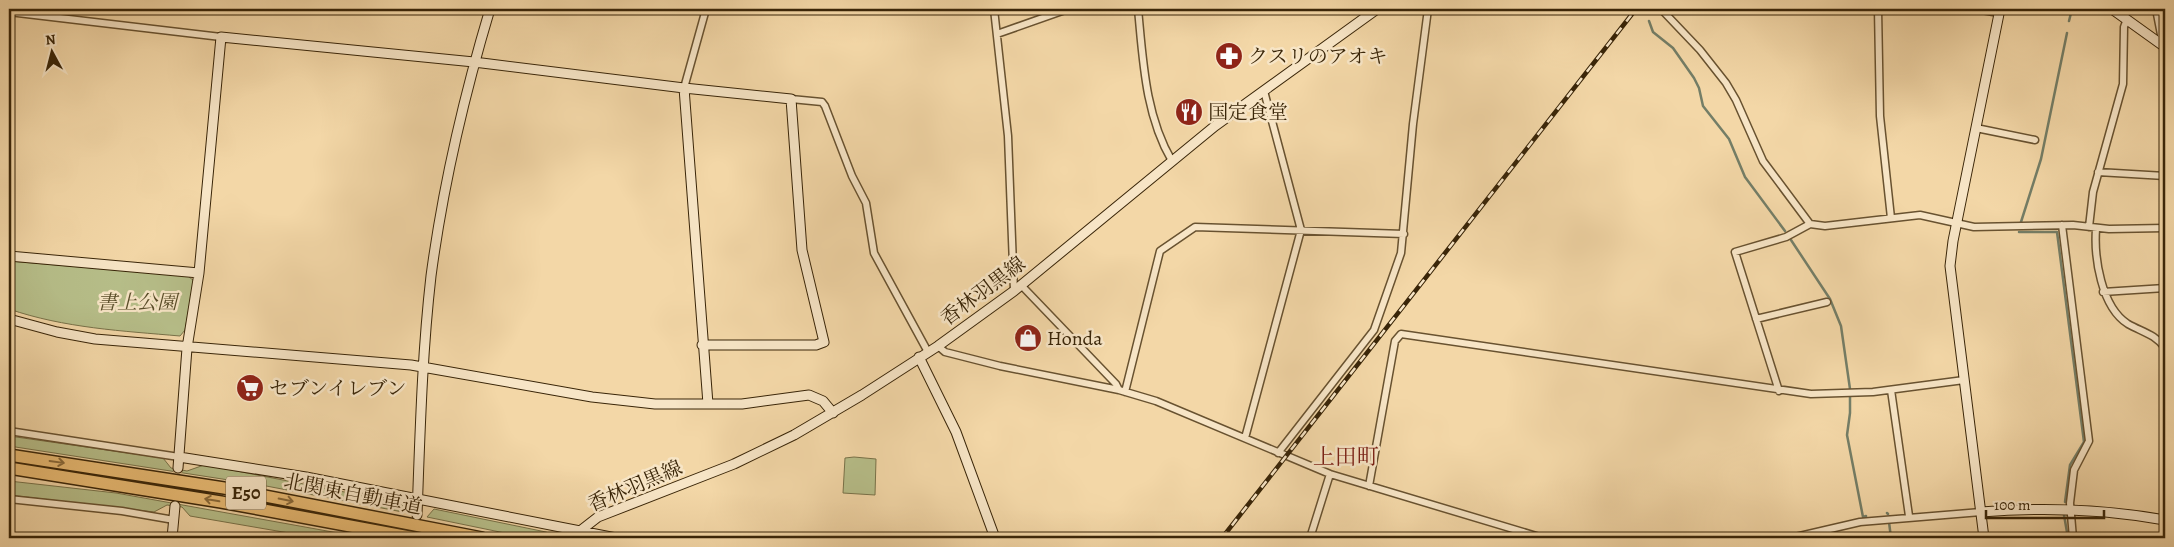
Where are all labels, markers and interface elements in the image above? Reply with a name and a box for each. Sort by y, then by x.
north arrow [28,28,78,78]
text: N [44,30,57,50]
pharmacy icon: クスリのアオキ [1214,41,1244,71]
place label: クスリのアオキ [1248,43,1388,70]
restaurant icon: 国定食堂 [1174,97,1204,127]
place label: 国定食堂 [1208,99,1288,126]
street label: 香林羽黒線 [935,250,1031,332]
park label: 書上公園 [97,289,180,316]
shop icon: Honda [1013,323,1043,353]
place label: Honda [1047,325,1103,352]
supermarket icon: セブンイレブン [235,373,265,403]
place label: セブンイレブン [269,375,406,402]
district label: 上田町 [1313,442,1379,472]
street label: 香林羽黒線 [584,454,686,518]
one-way arrow [49,457,65,467]
street label: 北関東自動車道 [282,467,424,521]
road number: E50 [226,476,266,509]
scale bar [1986,487,2104,519]
one-way arrow [204,495,220,505]
text: 100 m [1994,495,2031,515]
one-way arrow [278,496,294,505]

